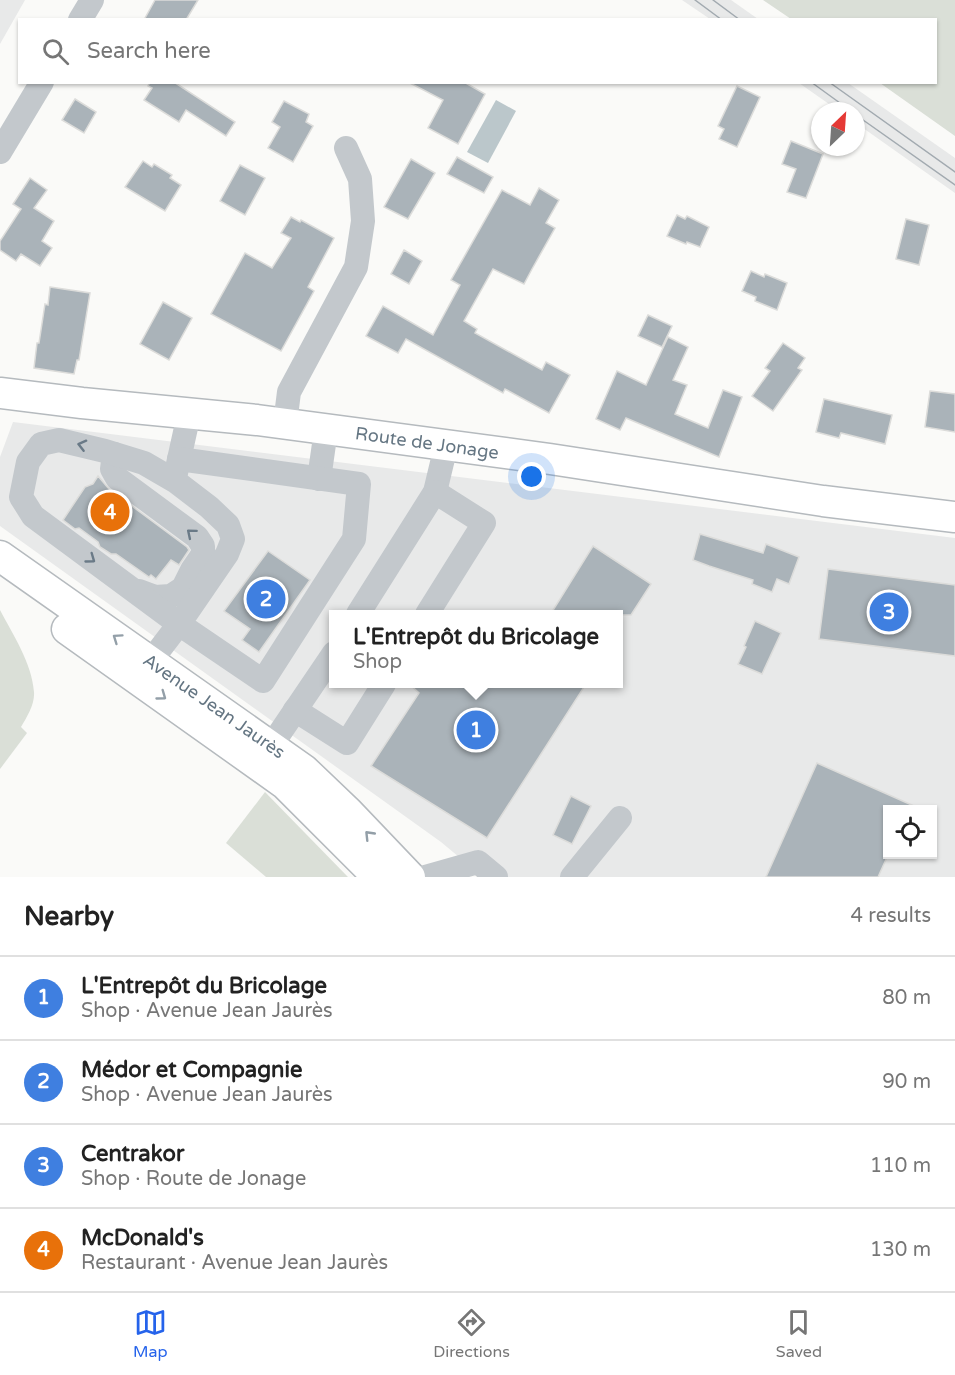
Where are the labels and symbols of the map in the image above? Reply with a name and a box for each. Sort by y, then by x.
north arrow [811,102,865,156]
street label: Route de Jonage [354,422,500,464]
one-way arrow [77,440,87,453]
your location [517,462,546,491]
pin: 4 [90,490,130,534]
one-way arrow [187,529,198,540]
one-way arrow [84,551,95,562]
pin: 2 [246,576,286,622]
pin: 3 [870,590,908,634]
one-way arrow [112,634,123,645]
street label: Avenue Jean Jaurès [139,649,289,763]
one-way arrow [155,689,166,700]
pin: 1 [456,708,496,752]
one-way arrow [366,831,377,842]

